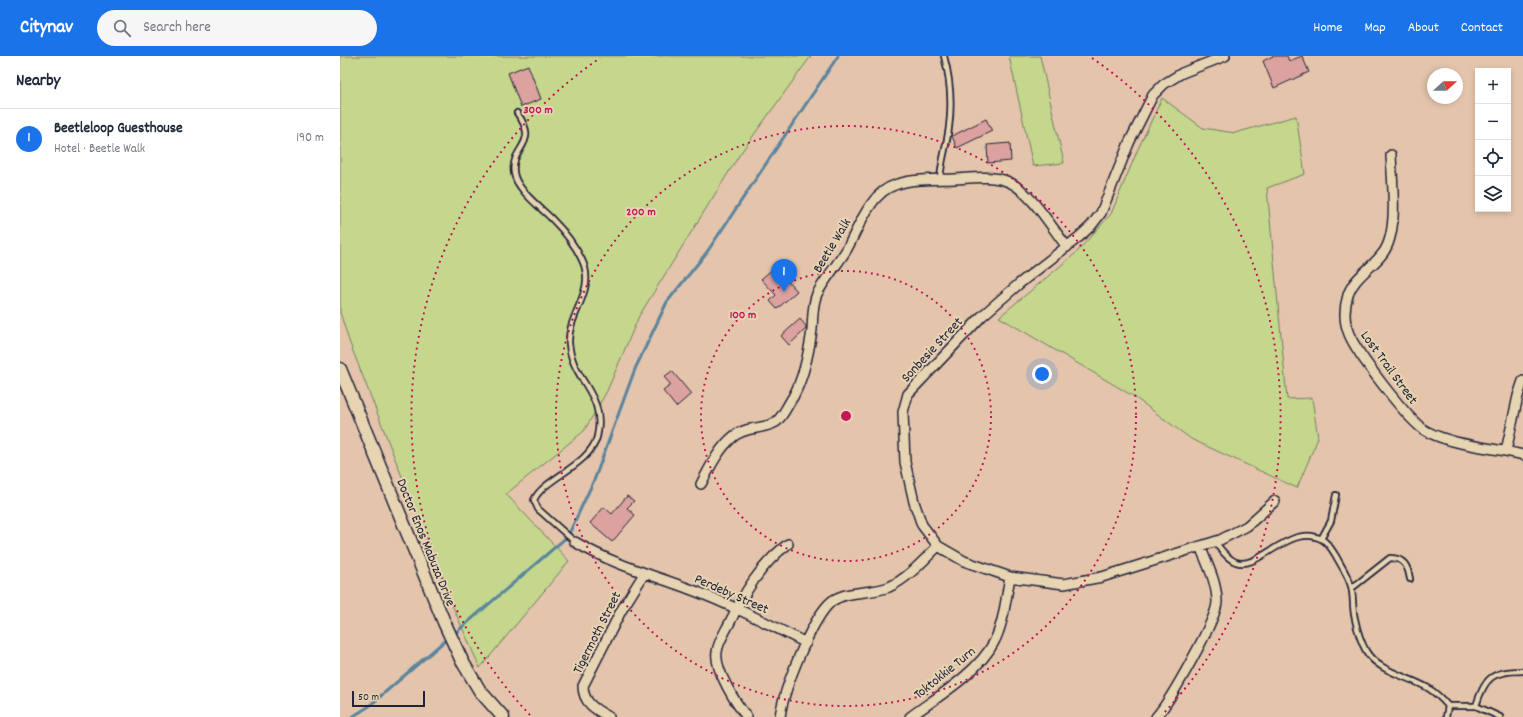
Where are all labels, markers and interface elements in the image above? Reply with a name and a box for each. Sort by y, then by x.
search box [97,10,377,46]
text: Citynav [20,15,73,42]
icon: search [111,17,133,39]
text: Search here [143,17,211,39]
text: Home [1313,18,1342,38]
text: Map [1364,18,1386,38]
text: About [1408,18,1439,38]
text: Contact [1461,18,1503,38]
north arrow [1427,68,1463,104]
map controls [1475,68,1511,212]
button: + [1475,68,1511,104]
text: Nearby [16,70,60,94]
text: 300 m [523,102,553,119]
button: − [1475,104,1511,140]
text: Beetleloop Guesthouse [54,118,183,140]
text: 1 [28,129,30,148]
text: 190 m [296,129,324,148]
text: Hotel · Beetle Walk [54,140,145,159]
button: locate [1475,140,1511,176]
button: layers [1475,176,1511,212]
text: 200 m [626,204,656,221]
street label: Beetle Walk [809,215,857,277]
pin: 1 [771,259,797,292]
text: 100 m [730,307,756,324]
street label: Sonbesie Street [897,313,968,388]
street label: Lost Trail Street [1355,327,1422,409]
your location [1032,364,1052,384]
centre of rings [839,409,853,423]
street label: Doctor Enos Mabuza Drive [390,476,460,610]
street label: Perdeby Street [691,570,772,620]
street label: Tigermoth Street [568,588,627,678]
street label: Toktokkie Turn [910,642,980,705]
scale bar [352,689,425,708]
text: 50 m [358,690,379,706]

